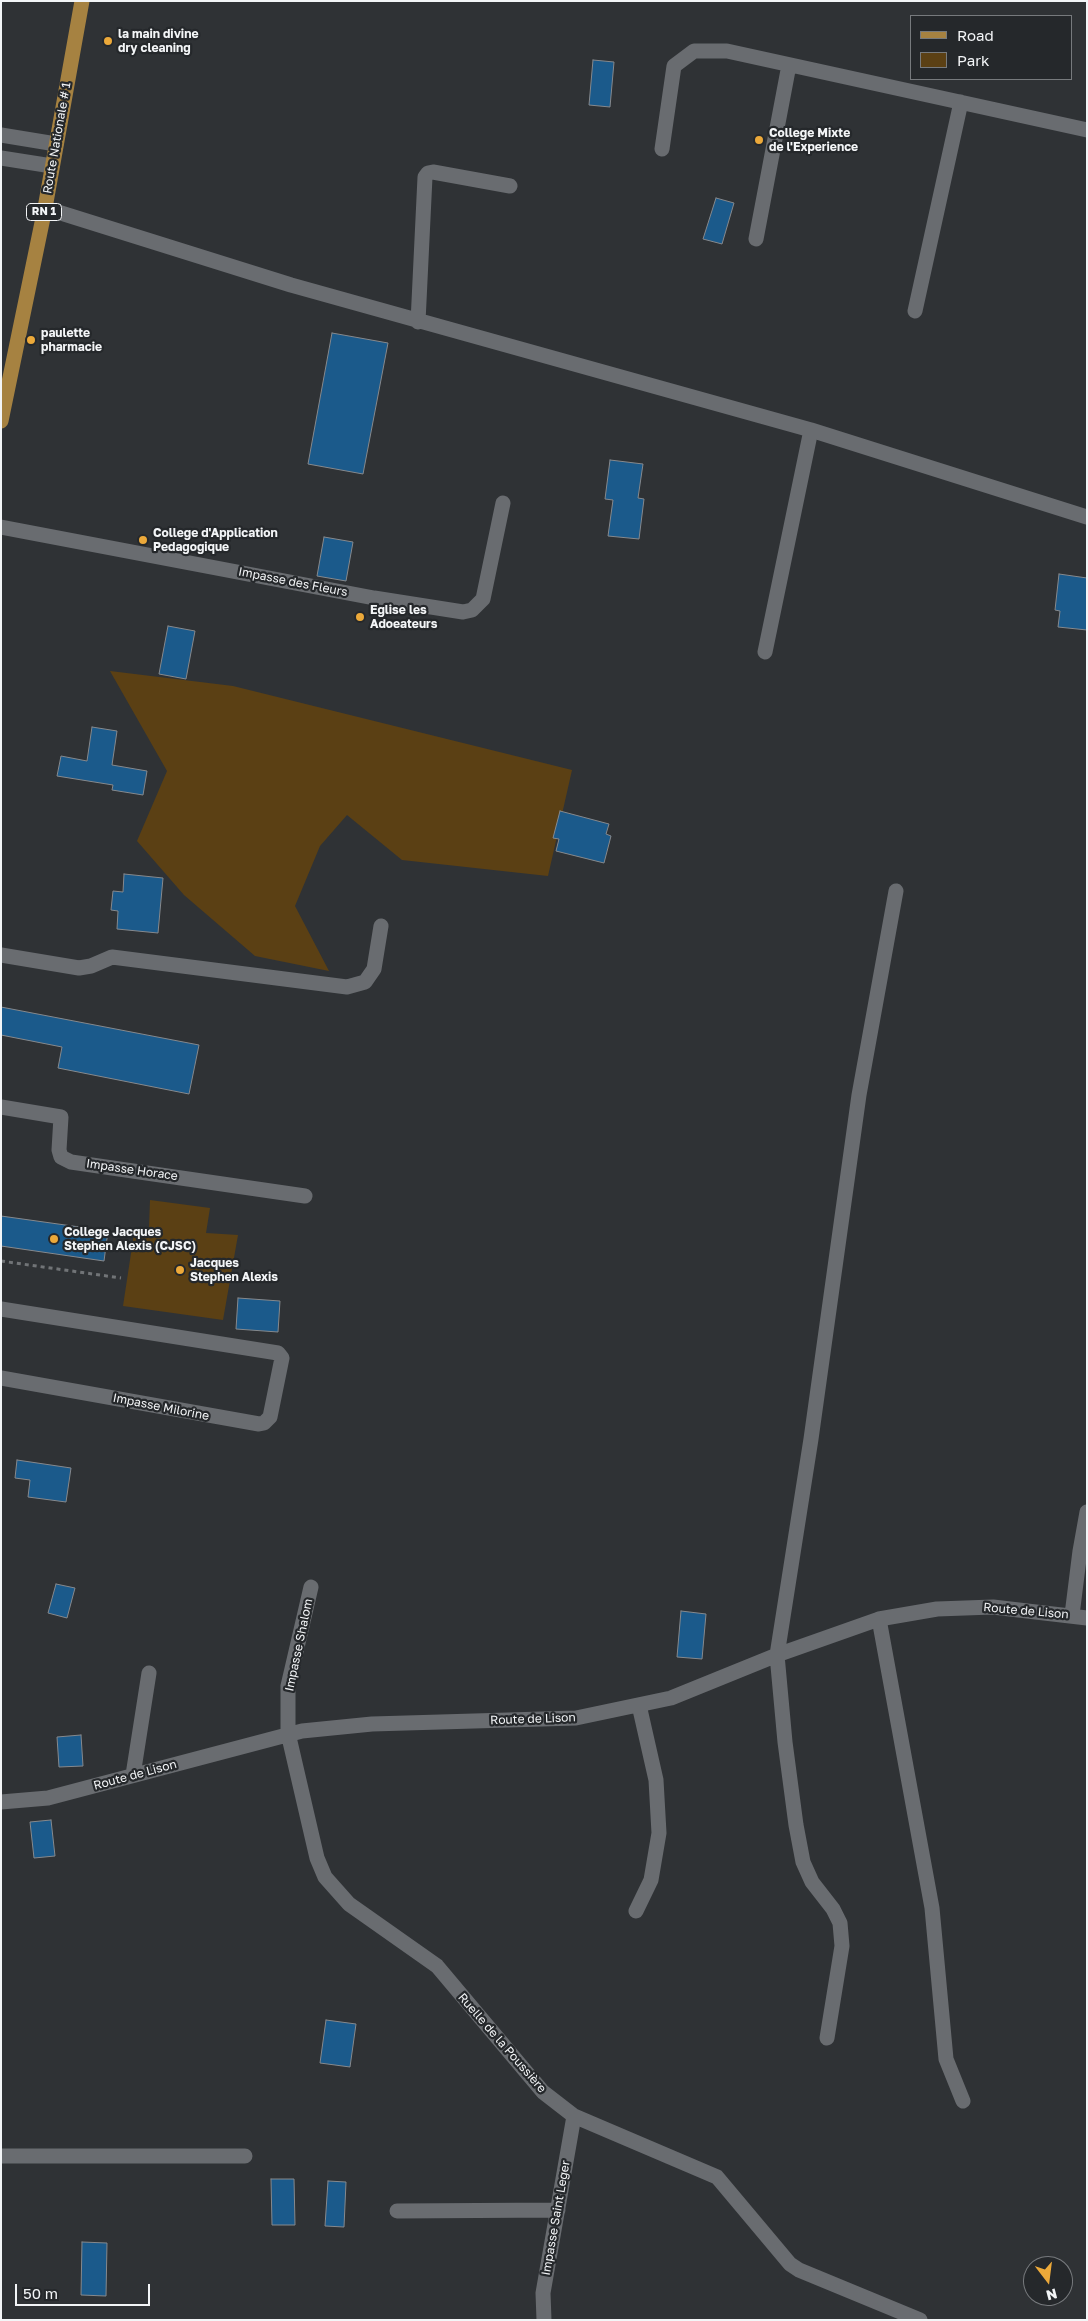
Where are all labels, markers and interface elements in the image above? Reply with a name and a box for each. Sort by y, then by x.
legend [910,15,1073,80]
text: Road [957,26,994,44]
place label: la main divine dry cleaning [118,27,198,55]
marker: la main divine dry cleaning [102,35,114,47]
text: Park [957,51,989,69]
street label: Route Nationale # 1 [40,81,74,195]
place label: College Mixte de l'Experience [769,126,858,154]
marker: College Mixte de l'Experience [753,134,765,146]
road number: RN 1 [27,203,62,220]
place label: paulette pharmacie [41,326,102,354]
marker: paulette pharmacie [25,334,37,346]
place label: College d'Application Pedagogique [153,526,278,554]
marker: College d'Application Pedagogique [137,534,149,546]
street label: Impasse des Fleurs [237,564,349,600]
place label: Eglise les Adoeateurs [370,603,437,631]
marker: Eglise les Adoeateurs [354,611,366,623]
street label: Impasse Horace [85,1156,179,1184]
place label: College Jacques Stephen Alexis (CJSC) [64,1225,196,1253]
marker: College Jacques Stephen Alexis (CJSC) [48,1233,60,1245]
place label: Jacques Stephen Alexis [190,1256,278,1284]
marker: Jacques Stephen Alexis [174,1264,186,1276]
street label: Impasse Milorine [112,1391,210,1423]
street label: Impasse Shalom [282,1597,316,1693]
street label: Route de Lison [983,1600,1069,1622]
street label: Route de Lison [490,1710,576,1728]
street label: Route de Lison [92,1757,178,1793]
street label: Ruelle de la Poussière [455,1990,549,2096]
street label: Impasse Saint Leger [539,2159,573,2277]
north arrow [1023,2256,1073,2306]
scale bar [18,2274,152,2306]
text: 50 m [23,2284,58,2302]
text: N [1044,2285,1059,2305]

